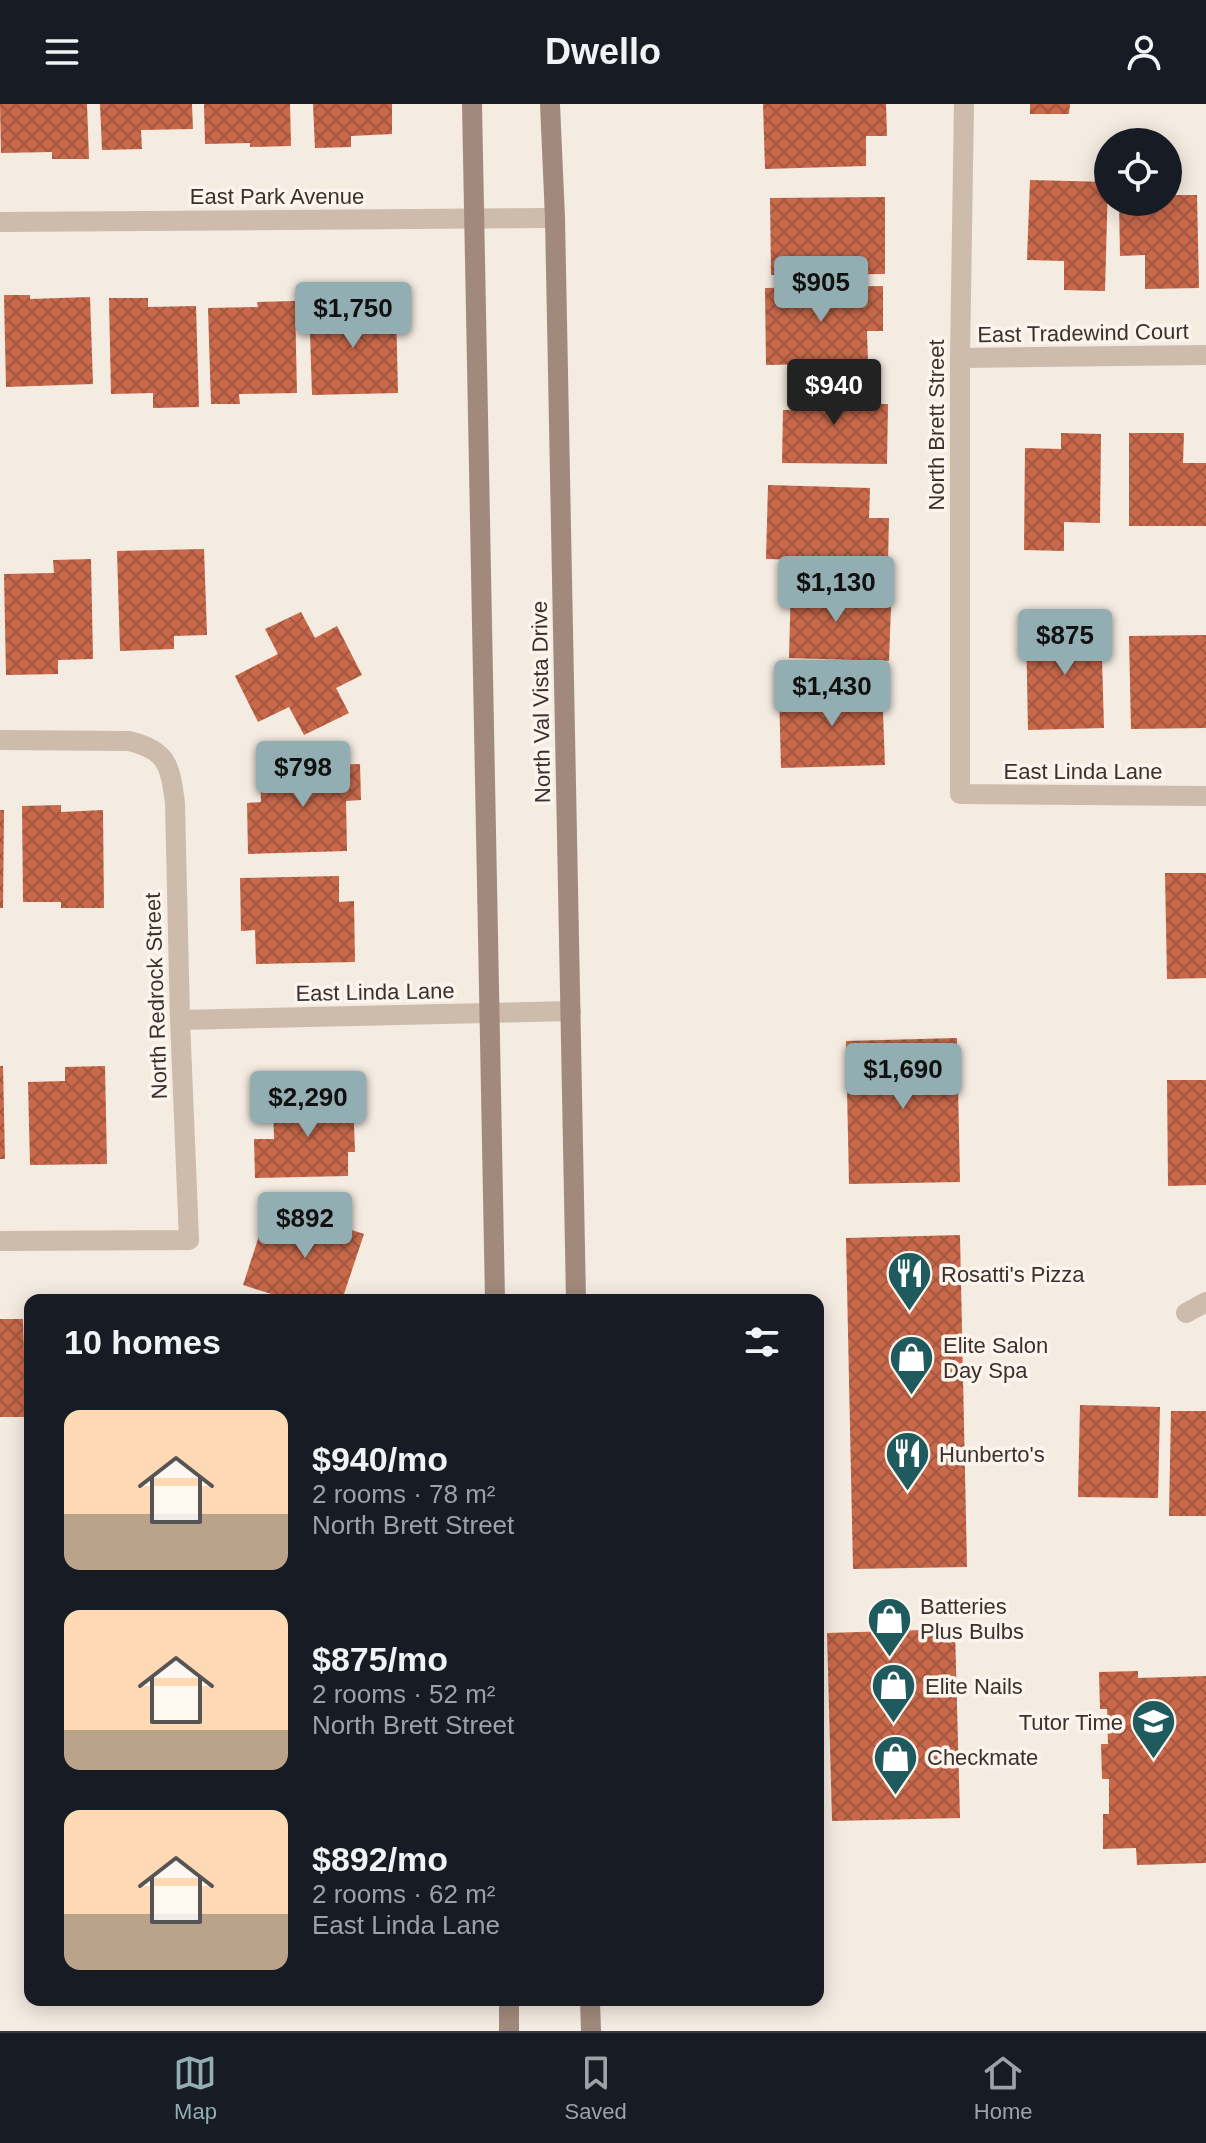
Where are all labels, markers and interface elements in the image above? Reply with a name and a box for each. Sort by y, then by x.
icon: menu [40,30,84,74]
icon: person [1122,30,1166,74]
text: Dwello [545,31,661,72]
map controls [1094,128,1182,216]
button: locate [1094,128,1182,216]
street label: East Park Avenue [190,184,364,209]
pin: $905 [774,256,868,324]
text: $905 [792,267,850,297]
pin: $1,750 [288,282,418,350]
text: $1,750 [313,293,393,323]
street label: East Tradewind Court [977,319,1189,347]
street label: North Brett Street [924,339,949,511]
pin: $940 [787,359,881,427]
text: $940 [805,370,863,400]
pin: $1,130 [771,556,901,624]
text: $1,130 [796,567,876,597]
street label: North Val Vista Drive [527,601,555,803]
pin: $875 [1018,609,1112,677]
text: $875 [1036,620,1094,650]
pin: $1,430 [767,660,897,728]
text: $1,430 [792,671,872,701]
pin: $798 [256,741,350,809]
text: $798 [274,752,332,782]
street label: East Linda Lane [1003,759,1163,784]
street label: North Redrock Street [140,892,172,1100]
street label: East Linda Lane [295,978,455,1006]
pin: $1,690 [838,1043,968,1111]
text: $1,690 [863,1054,943,1084]
pin: $2,290 [243,1071,373,1139]
text: $2,290 [268,1082,348,1112]
pin: $892 [258,1192,352,1260]
text: $892 [276,1203,334,1233]
restaurant icon: Rosatti's Pizza [886,1250,934,1313]
place label: Rosatti's Pizza [941,1262,1085,1287]
icon: filters [740,1320,784,1364]
text: 10 homes [64,1323,221,1361]
place label: Elite Salon Day Spa [943,1333,1048,1383]
shop icon: Elite Salon Day Spa [888,1334,936,1397]
restaurant icon: Hunberto's [884,1430,932,1493]
text: $940/mo [312,1440,448,1478]
icon: home [128,1442,224,1538]
place label: Hunberto's [939,1442,1045,1467]
text: 2 rooms · 78 m² [312,1479,496,1509]
text: North Brett Street [312,1510,514,1540]
place label: Batteries Plus Bulbs [920,1594,1024,1644]
shop icon: Batteries Plus Bulbs [865,1595,913,1658]
text: $875/mo [312,1640,448,1678]
icon: home [128,1642,224,1738]
shop icon: Elite Nails [870,1662,918,1725]
place label: Elite Nails [925,1674,1023,1699]
text: 2 rooms · 52 m² [312,1679,496,1709]
school or university icon: Tutor Time [1130,1698,1178,1761]
text: North Brett Street [312,1710,514,1740]
place label: Tutor Time [1019,1710,1123,1735]
shop icon: Checkmate [872,1733,920,1796]
place label: Checkmate [927,1745,1038,1770]
text: $892/mo [312,1840,448,1878]
icon: home [128,1842,224,1938]
text: 2 rooms · 62 m² [312,1879,496,1909]
text: East Linda Lane [312,1910,500,1940]
tab: Map [173,2051,217,2125]
tab: Saved [564,2051,627,2125]
tab: Home [974,2051,1033,2125]

